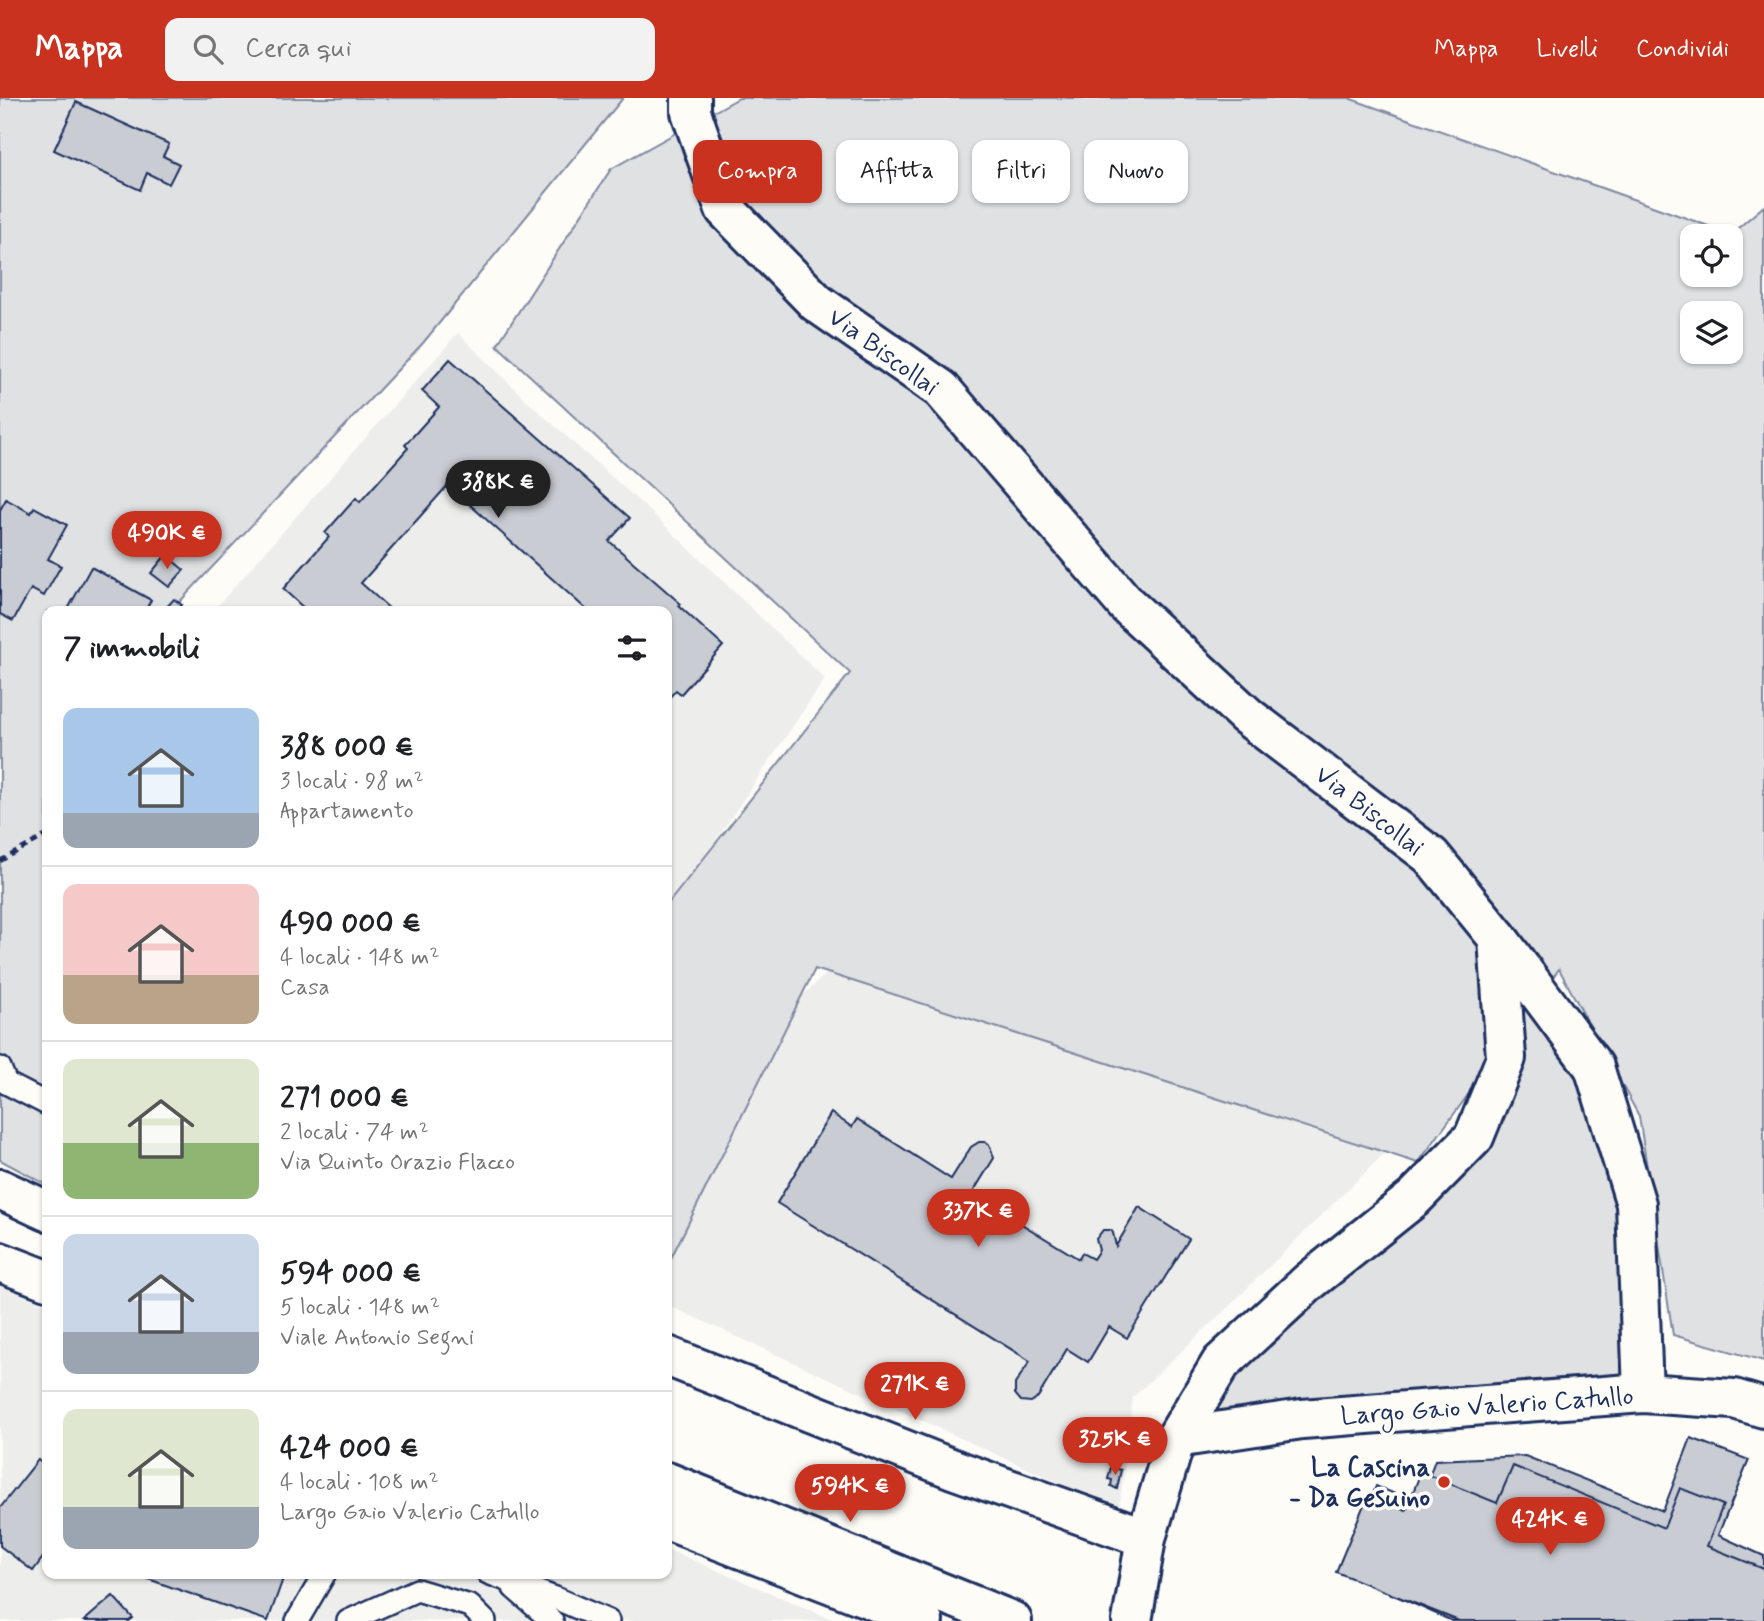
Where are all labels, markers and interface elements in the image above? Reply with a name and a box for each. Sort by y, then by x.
search box [165,18,655,81]
text: Mappa [35,27,123,71]
icon: search [189,30,227,68]
text: Cerca qui [245,32,352,66]
text: Mappa [1434,34,1498,65]
text: Livelli [1536,34,1598,65]
text: Condividi [1636,34,1729,65]
chip: Compra [693,140,822,203]
chip: Affitta [836,140,958,203]
chip: Filtri [972,140,1070,203]
chip: Nuovo [1084,140,1188,203]
map controls [1680,224,1743,364]
button: locate [1680,224,1743,287]
street label: Via Biscollai [821,301,945,404]
button: layers [1680,301,1743,364]
pin: 388K € [441,460,555,520]
text: 388K € [462,468,534,498]
pin: 490K € [110,512,224,571]
text: 490K € [128,519,206,549]
text: 7 immobili [63,629,200,668]
icon: filters [613,629,651,667]
text: 388 000 € [280,728,414,767]
icon: home [119,736,203,820]
street label: Via Biscollai [1307,758,1430,865]
text: 3 locali · 98 m² [280,767,424,797]
text: Appartamento [280,797,414,827]
text: 490 000 € [280,904,421,943]
icon: home [119,912,203,996]
text: 4 locali · 148 m² [280,943,439,973]
text: Casa [280,973,330,1003]
text: 271 000 € [280,1079,409,1118]
icon: home [119,1087,203,1171]
text: 2 locali · 74 m² [280,1118,429,1148]
text: Via Quinto Orazio Flacco [280,1148,515,1178]
pin: 337K € [921,1190,1035,1249]
text: 337K € [943,1197,1013,1227]
text: 594 000 € [280,1254,421,1293]
icon: home [119,1262,203,1346]
text: 5 locali · 148 m² [280,1293,440,1323]
text: Viale Antonio Segni [280,1323,474,1353]
pin: 271K € [858,1362,972,1422]
text: 271K € [880,1370,950,1400]
street label: Largo Gaio Valerio Catullo [1340,1380,1635,1436]
pin: 325K € [1058,1418,1172,1477]
text: 325K € [1079,1425,1151,1455]
text: 424 000 € [280,1429,419,1468]
icon: home [119,1437,203,1521]
place label: La Cascina - Da Gesuino [1289,1452,1430,1516]
pin: 594K € [793,1464,907,1524]
text: 4 locali · 108 m² [280,1468,439,1498]
text: 594K € [811,1472,889,1502]
marker: La Cascina - Da Gesuino [1436,1474,1452,1490]
text: Largo Gaio Valerio Catullo [280,1498,540,1528]
pin: 424K € [1493,1498,1607,1557]
text: 424K € [1512,1505,1588,1535]

